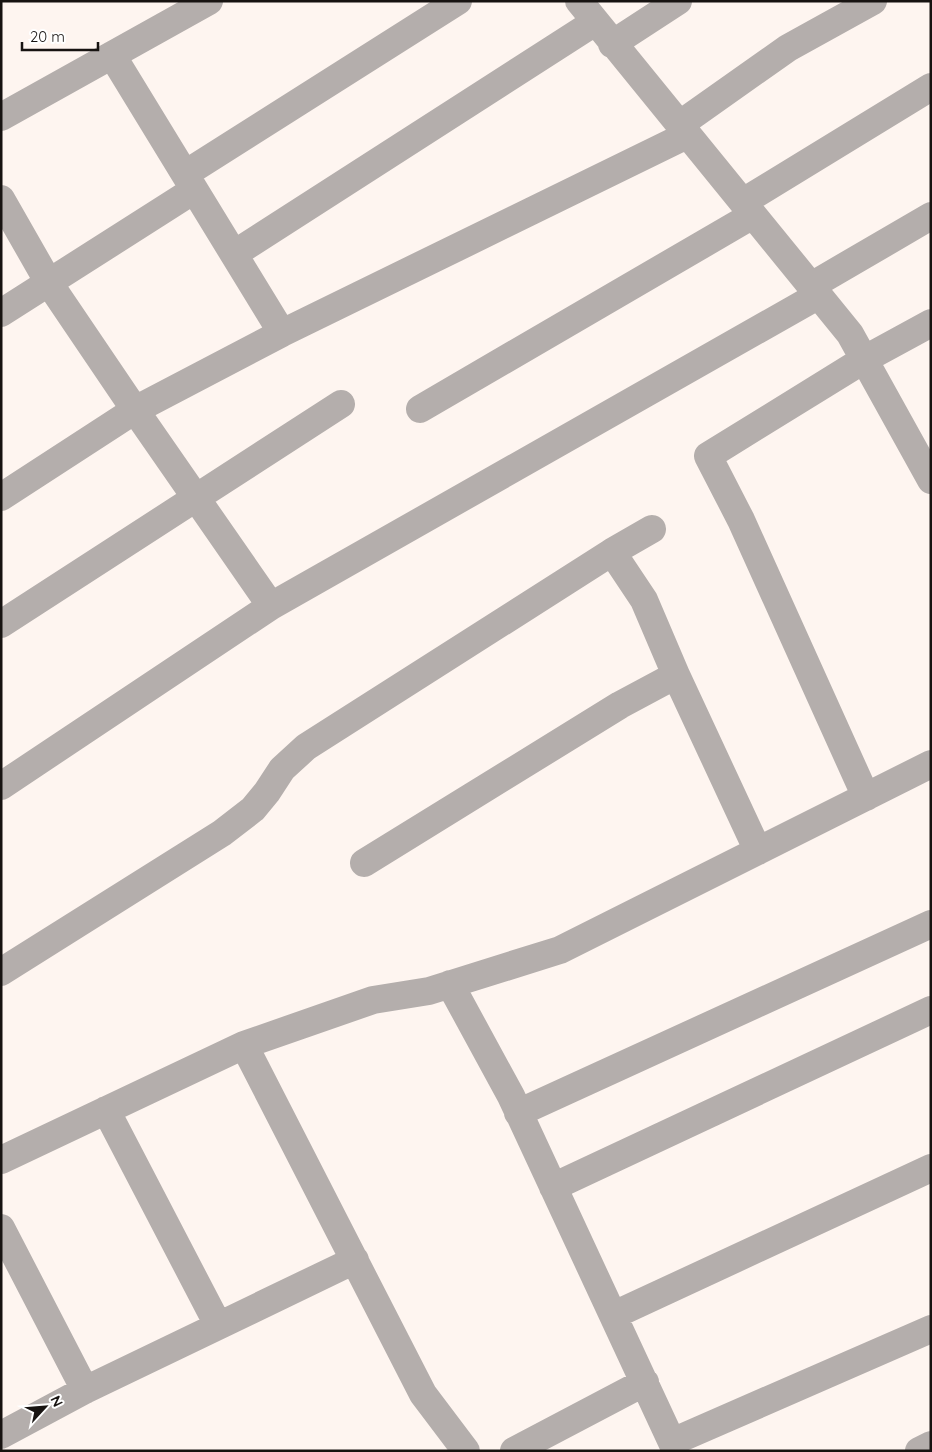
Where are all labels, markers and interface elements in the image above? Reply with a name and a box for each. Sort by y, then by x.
scale bar [22,20,99,52]
text: 20 m [30,27,65,46]
north arrow [20,1382,70,1432]
text: N [46,1393,67,1410]

